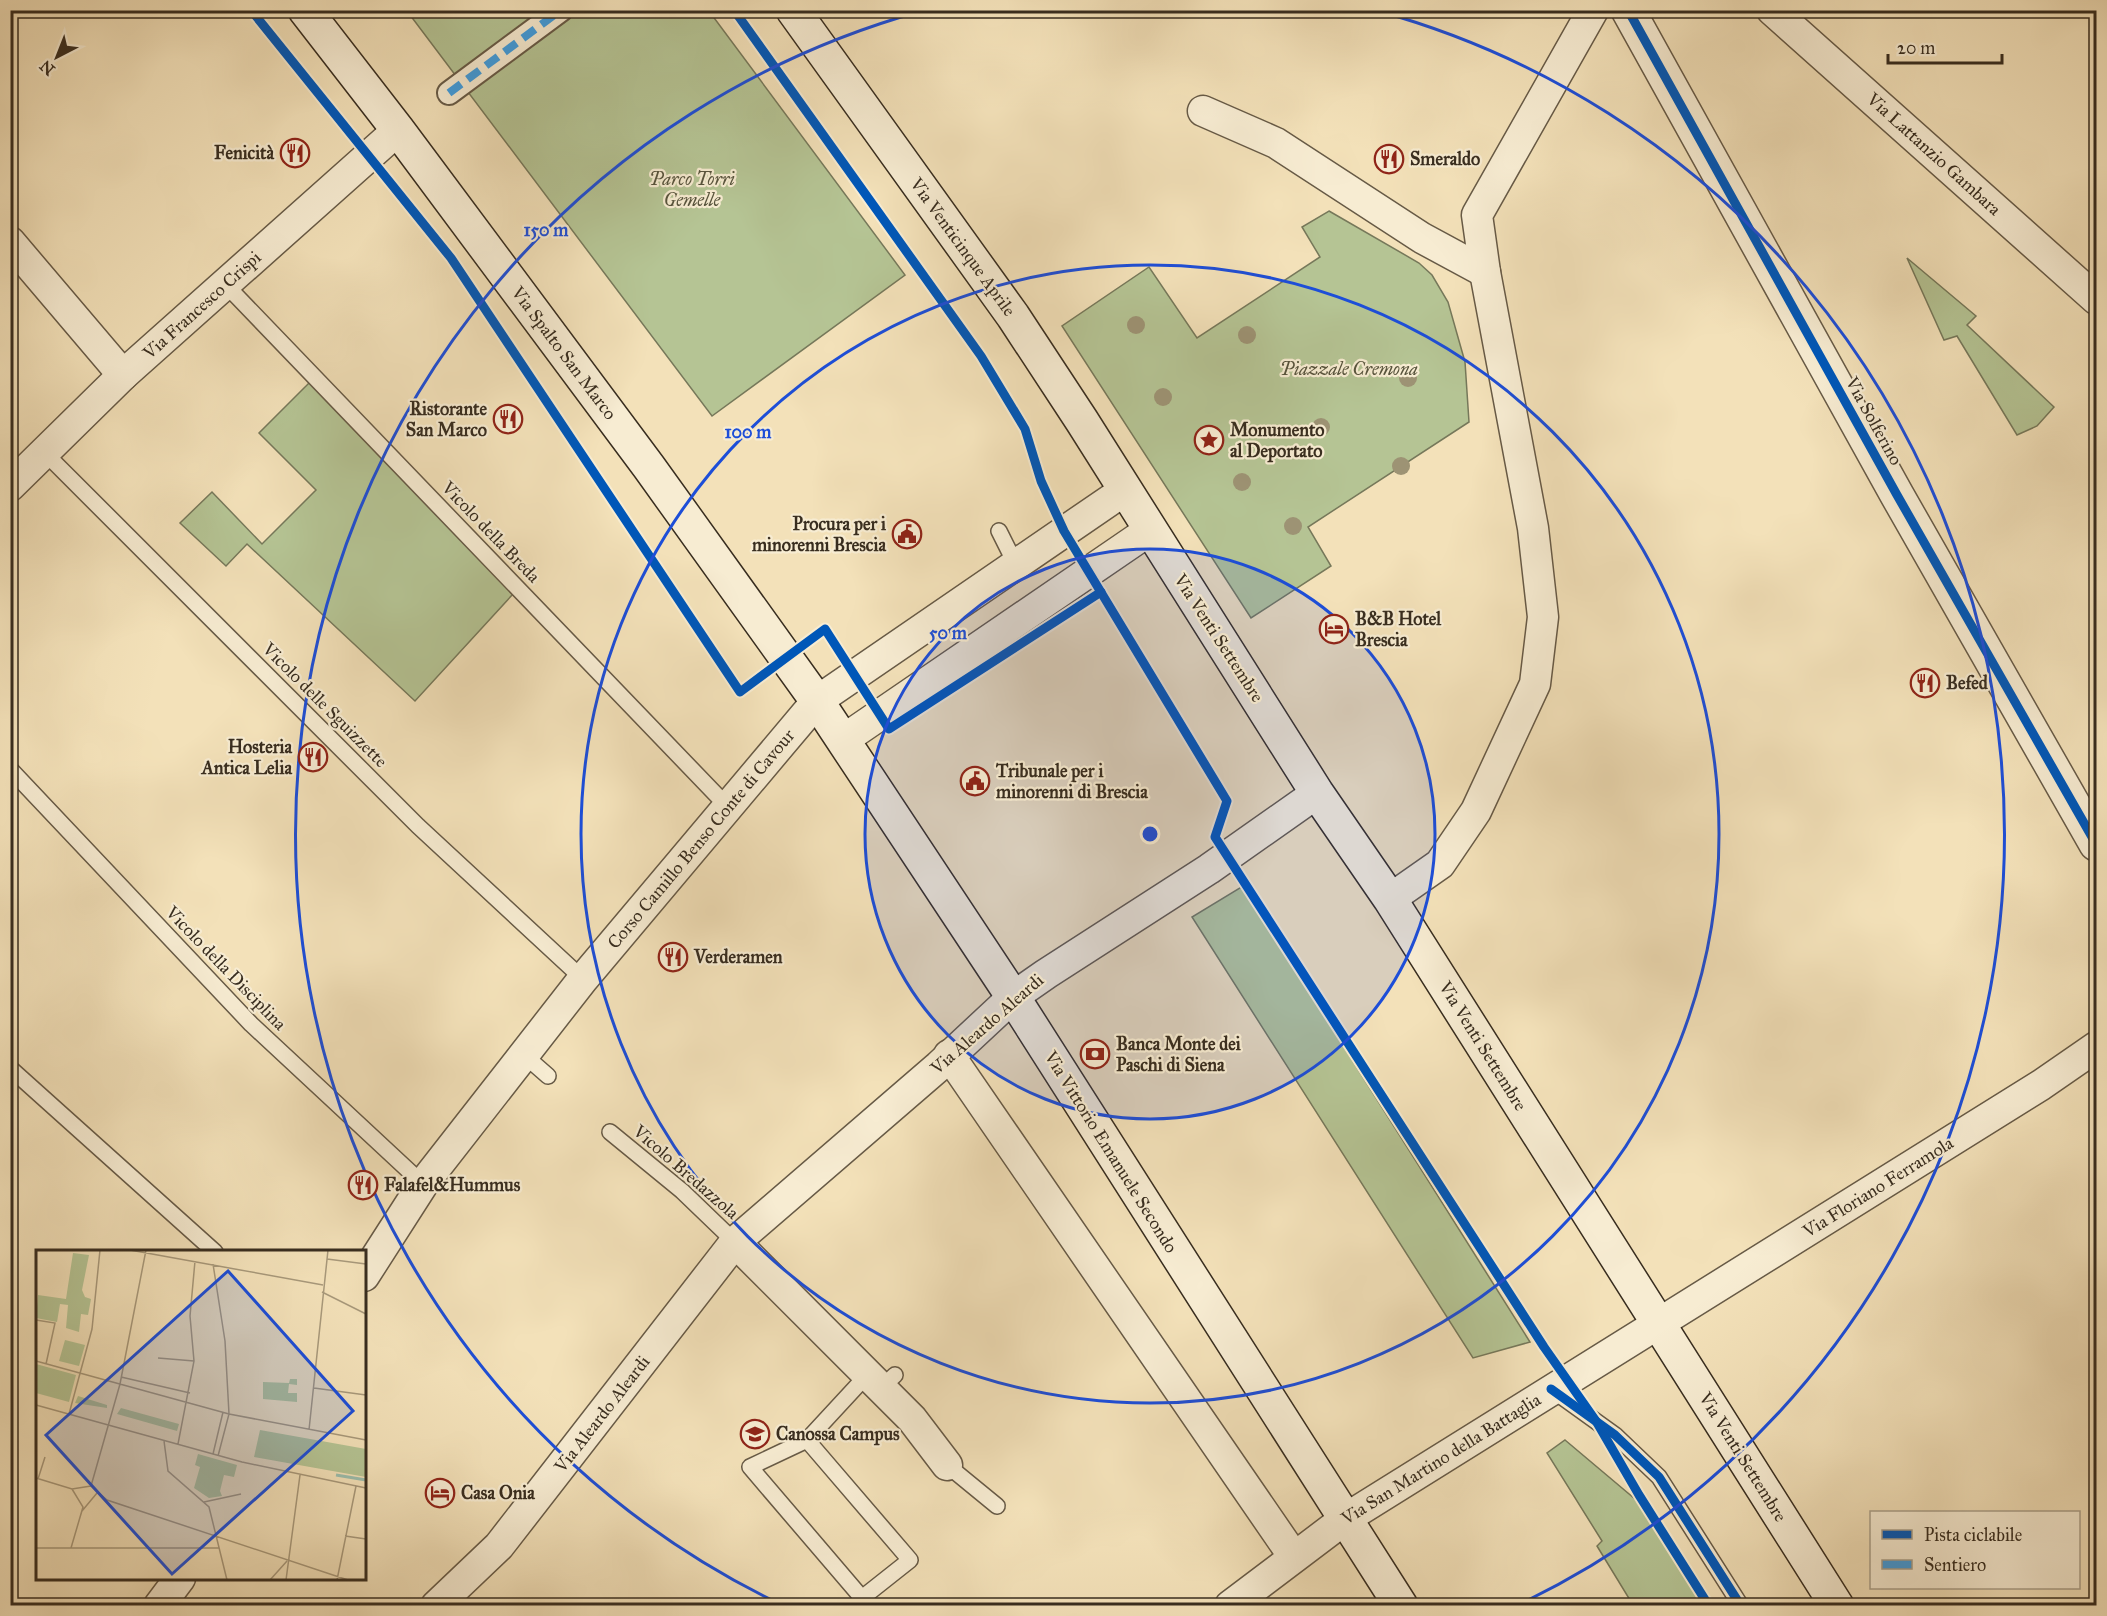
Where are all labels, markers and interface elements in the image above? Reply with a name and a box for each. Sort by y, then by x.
north arrow [27,27,87,87]
scale bar [1888,27,2002,65]
text: 20 m [1897,37,1935,59]
text: N [36,56,59,79]
street label: Via Lattanzio Gambara [1862,87,2006,220]
restaurant icon: Fenicità [279,137,311,169]
place label: Fenicità [214,142,274,164]
restaurant icon: Smeraldo [1373,143,1405,175]
place label: Smeraldo [1410,148,1480,170]
park label: Parco Torri Gemelle [649,168,735,211]
street label: Via Venticinque Aprile [904,173,1021,321]
text: 150 m [524,219,569,241]
street label: Via Francesco Crispi [138,246,266,364]
street label: Via Spalto San Marco [506,281,621,424]
park label: Piazzale Cremona [1280,358,1418,380]
street label: Via Solferino [1840,372,1907,469]
place label: Ristorante San Marco [406,398,487,441]
restaurant icon: Ristorante San Marco [492,403,524,435]
place label: Monumento al Deportato [1230,419,1325,463]
text: 100 m [725,421,772,443]
place icon: Monumento al Deportato [1193,424,1225,456]
street label: Vicolo della Breda [436,476,545,588]
place label: Procura per i minorenni Brescia [751,513,887,556]
public building icon: Procura per i minorenni Brescia [891,518,923,550]
street label: Via Venti Settembre [1169,569,1269,706]
place label: B&B Hotel Brescia [1355,608,1442,651]
hotel icon: B&B Hotel Brescia [1318,613,1350,645]
text: 50 m [929,622,968,644]
street label: Vicolo delle Sguizzette [257,637,392,773]
restaurant icon: Befed [1909,667,1941,699]
place label: Befed [1946,672,1989,694]
street label: Corso Camillo Benso Conte di Cavour [603,725,800,953]
place label: Hosteria Antica Lelia [201,736,292,779]
restaurant icon: Hosteria Antica Lelia [297,741,329,773]
place label: Tribunale per i minorenni di Brescia [995,760,1148,803]
public building icon: Tribunale per i minorenni di Brescia [959,765,991,797]
centre of rings [1140,824,1160,844]
street label: Vicolo della Disciplina [160,901,291,1035]
restaurant icon: Verderamen [657,941,689,973]
place label: Verderamen [693,946,783,968]
street label: Via Aleardo Aleardi [925,969,1048,1080]
street label: Via Venti Settembre [1434,976,1532,1115]
place label: Banca Monte dei Paschi di Siena [1116,1033,1242,1076]
bank icon: Banca Monte dei Paschi di Siena [1079,1038,1111,1070]
street label: Via Vittorio Emanuele Secondo [1039,1046,1182,1257]
street label: Vicolo Bredazzola [628,1119,744,1224]
street label: Via Floriano Ferramola [1798,1132,1958,1243]
restaurant icon: Falafel&Hummus [347,1169,379,1201]
place label: Falafel&Hummus [384,1174,521,1196]
inset map [36,1250,366,1580]
street label: Via Aleardo Aleardi [549,1351,655,1478]
street label: Via Venti Settembre [1694,1387,1792,1526]
street label: Via San Martino della Battaglia [1336,1388,1546,1531]
school or university icon: Canossa Campus [739,1418,771,1450]
place label: Canossa Campus [776,1423,900,1446]
hotel icon: Casa Onia [424,1477,456,1509]
place label: Casa Onia [461,1482,535,1504]
legend [1870,1511,2080,1589]
text: Pista ciclabile [1924,1524,2022,1546]
text: Sentiero [1924,1554,1986,1576]

